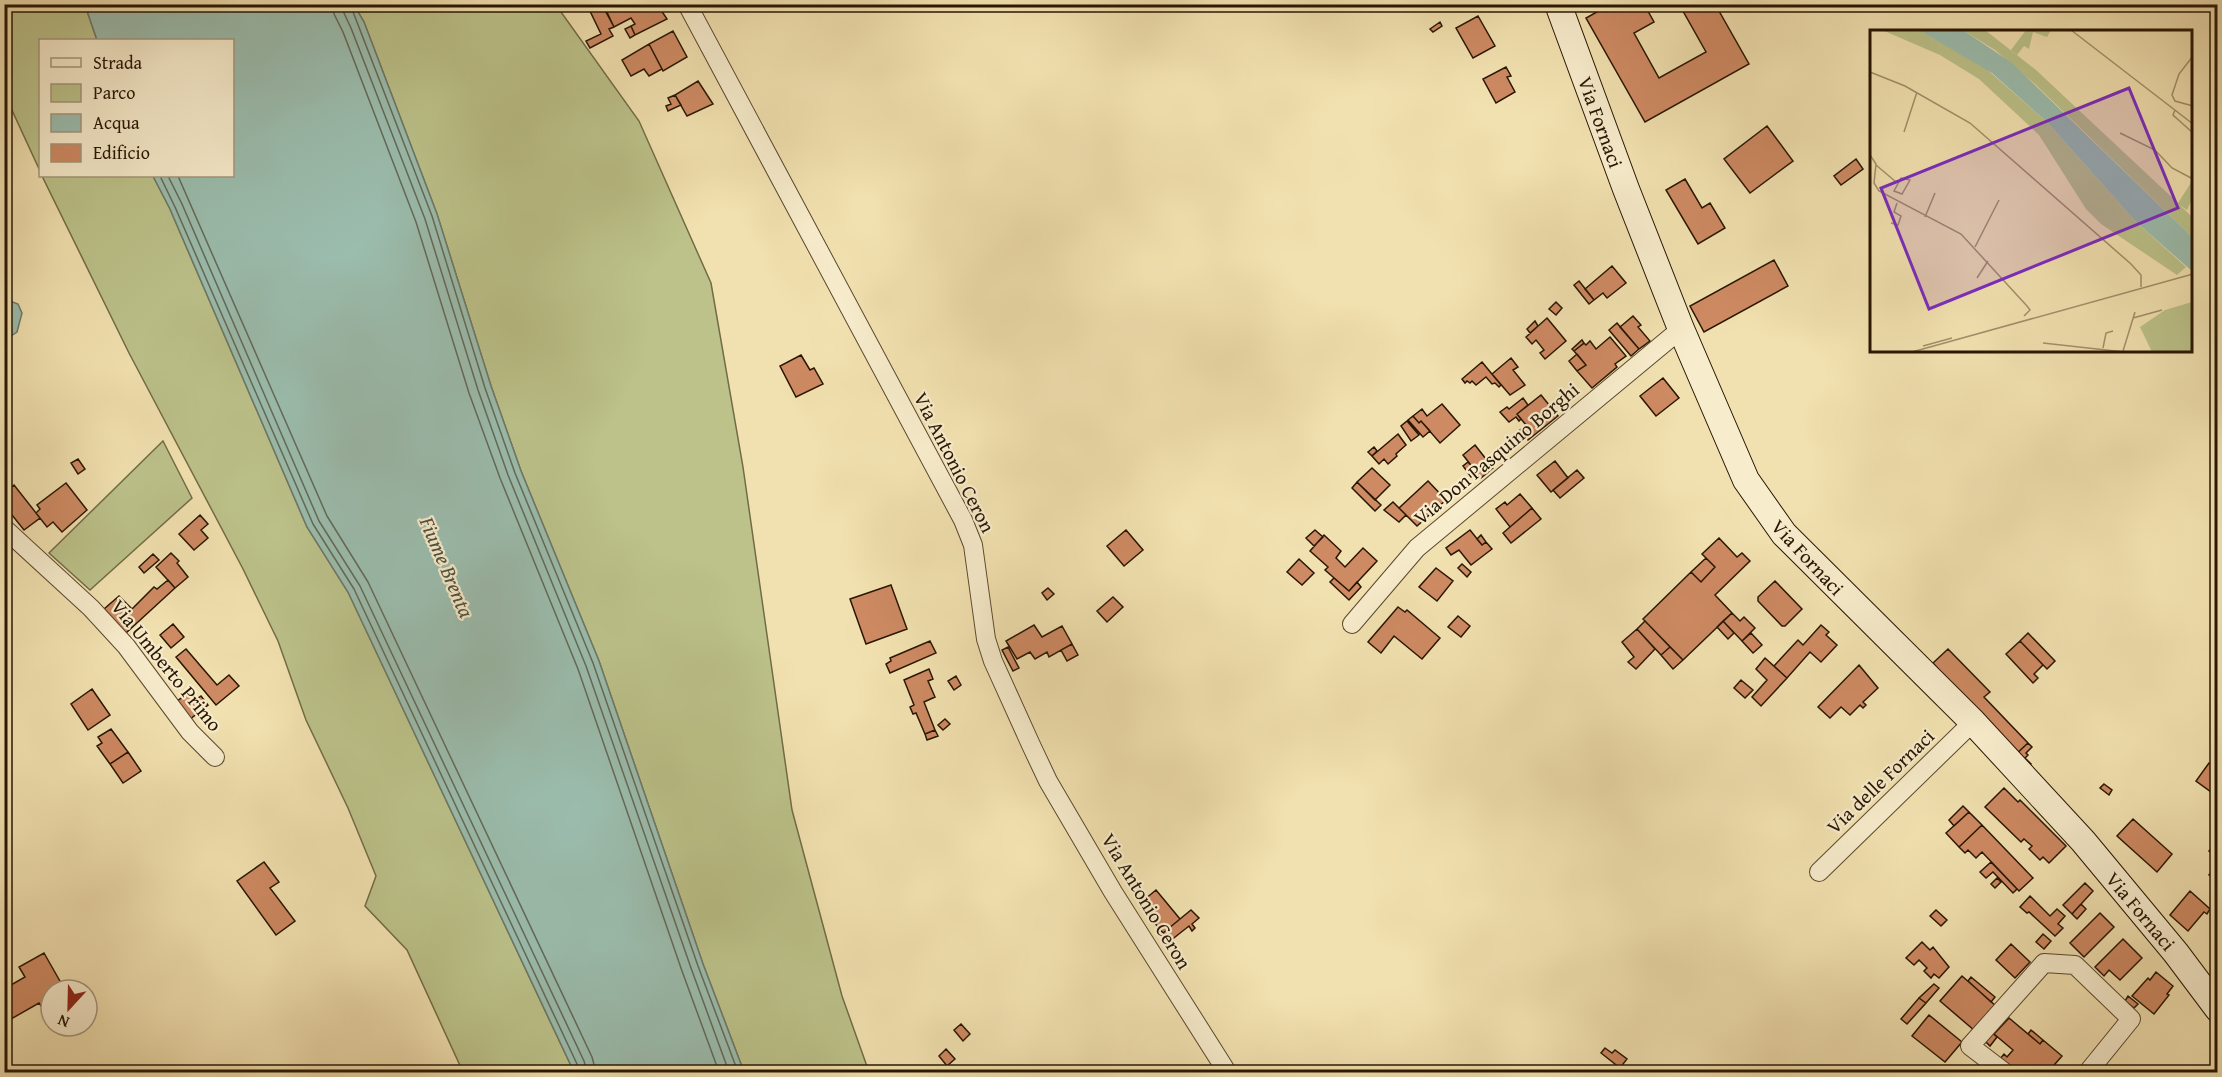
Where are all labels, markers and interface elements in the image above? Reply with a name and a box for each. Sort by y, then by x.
inset map [1870,30,2192,352]
legend [39,39,234,177]
text: Strada [93,49,143,76]
street label: Via Fornaci [1571,72,1631,172]
text: Parco [93,79,136,106]
text: Acqua [93,109,140,136]
text: Edificio [93,139,150,166]
street label: Via Don Pasquino Borghi [1407,375,1585,531]
street label: Via Antonio Ceron [907,387,1003,537]
water label: Fiume Brenta [411,511,482,623]
street label: Via Fornaci [1765,512,1851,602]
street label: Via Umberto Primo [104,593,230,737]
street label: Via delle Fornaci [1819,722,1941,840]
street label: Via Antonio Ceron [1095,827,1199,975]
street label: Via Fornaci [2099,865,2183,957]
north arrow [39,978,99,1038]
text: N [54,1009,73,1035]

